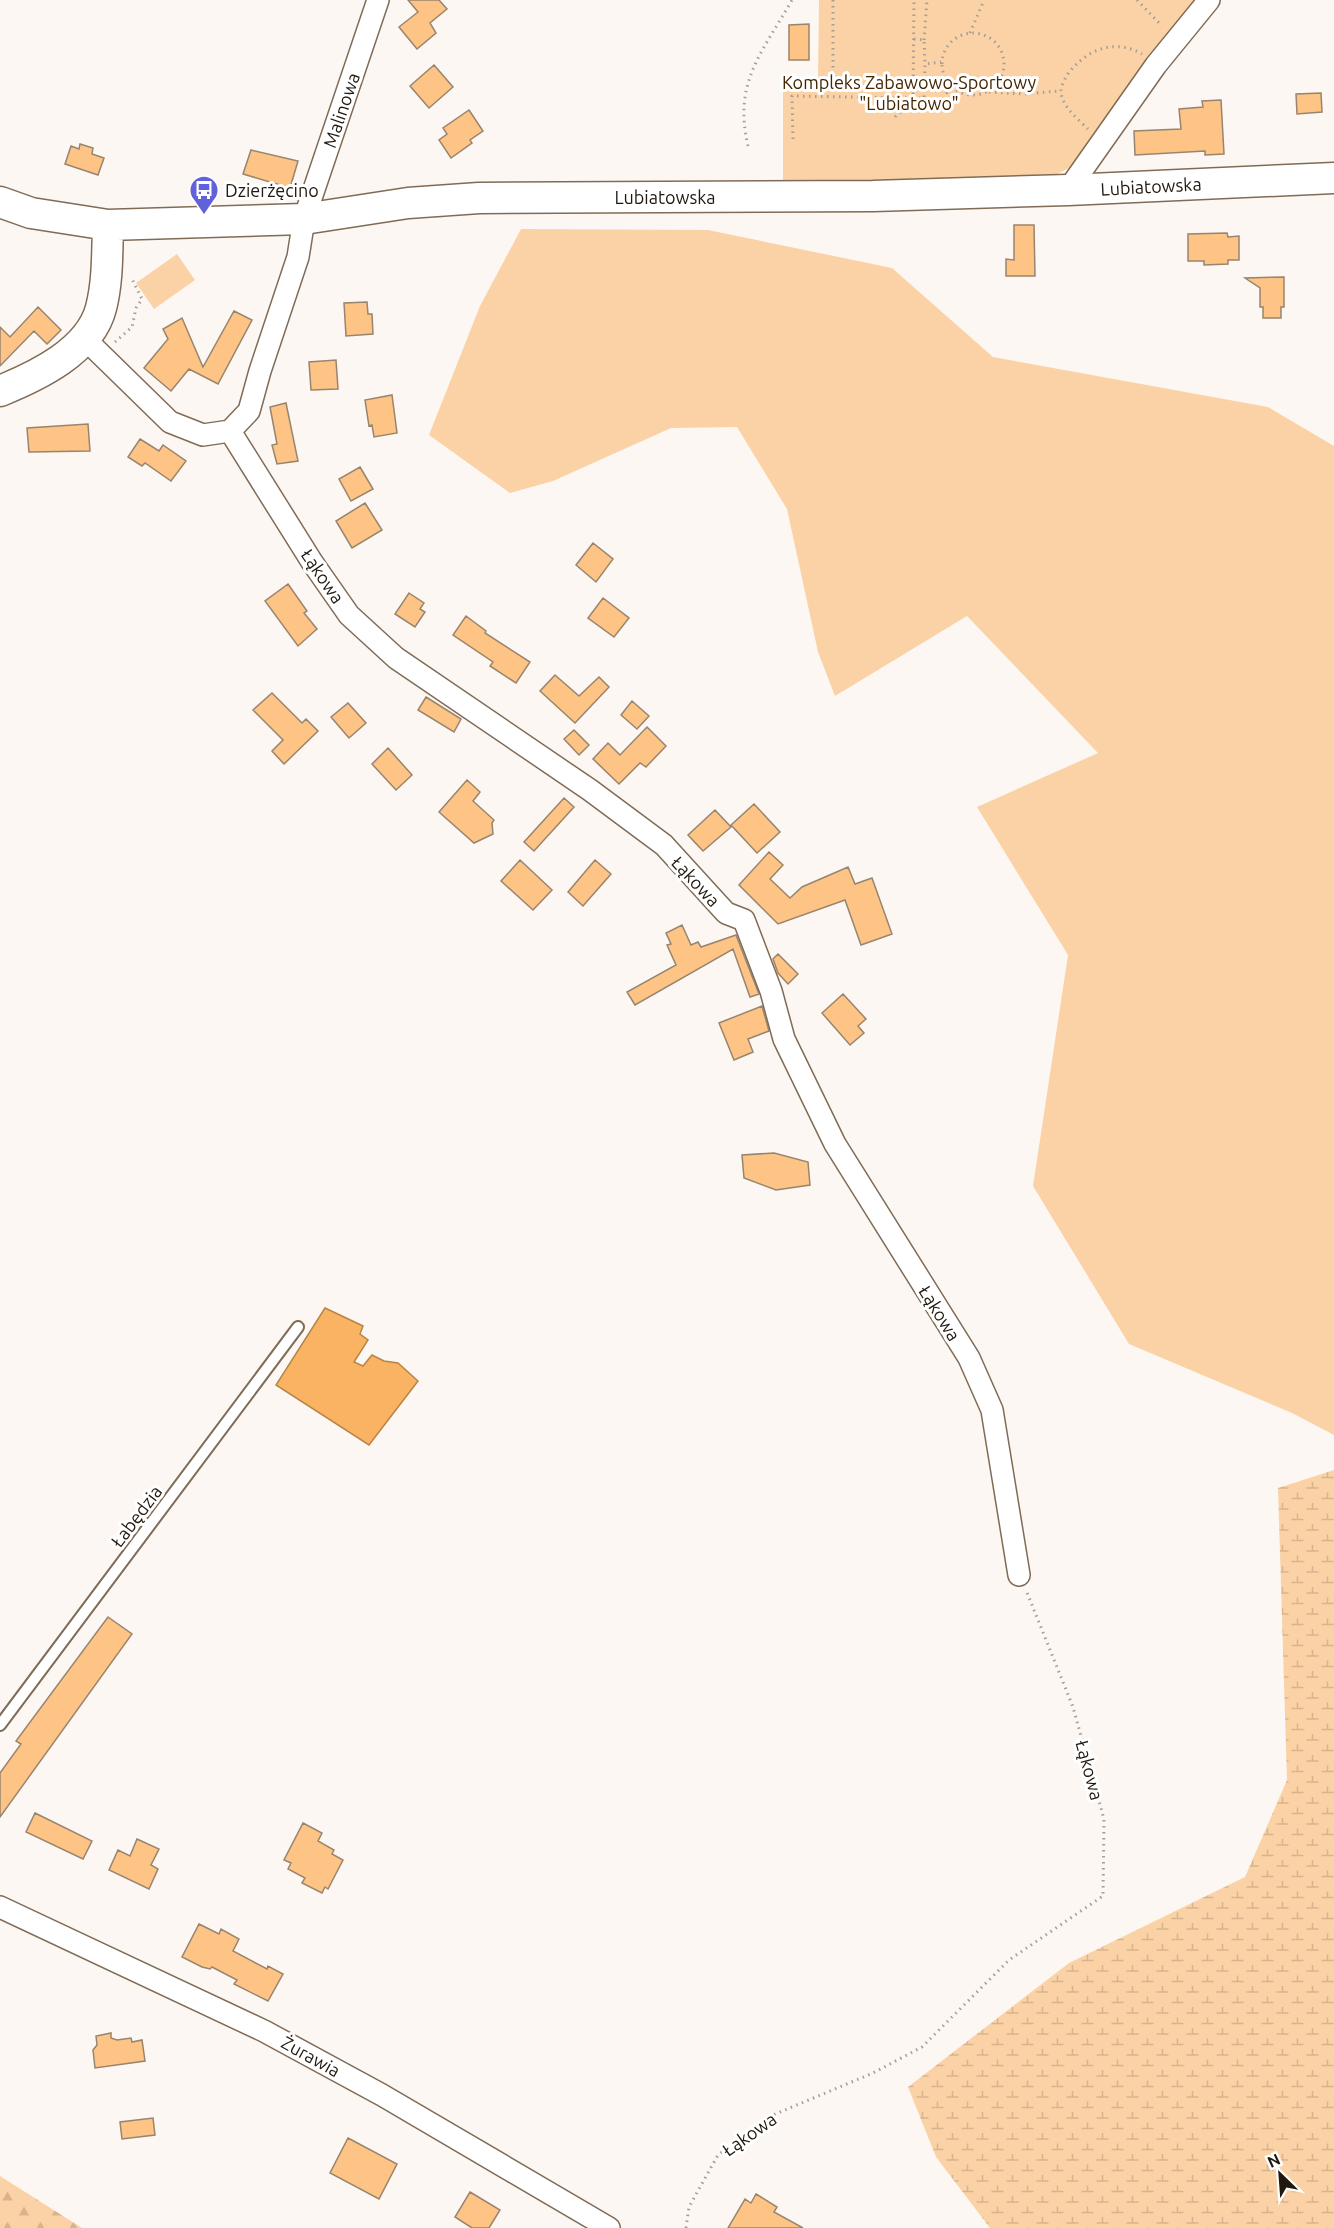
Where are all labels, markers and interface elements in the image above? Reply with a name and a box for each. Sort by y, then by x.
street label: Malinowa [319,70,363,150]
park label: Kompleks Zabawowo-Sportowy "Lubiatowo" [782,72,1036,113]
street label: Lubiatowska [1100,173,1202,199]
bus stop icon: Dzierżęcino [188,174,220,216]
place label: Dzierżęcino [225,180,319,200]
street label: Lubiatowska [614,187,716,207]
street label: Łąkowa [298,545,348,607]
street label: Łąkowa [668,852,724,910]
street label: Łąkowa [915,1282,965,1344]
street label: Łabędzia [106,1481,166,1551]
street label: Łąkowa [1072,1738,1108,1802]
street label: Żurawia [278,2032,344,2080]
street label: Łąkowa [718,2108,780,2160]
north arrow [1250,2144,1310,2204]
text: N [1264,2150,1283,2171]

